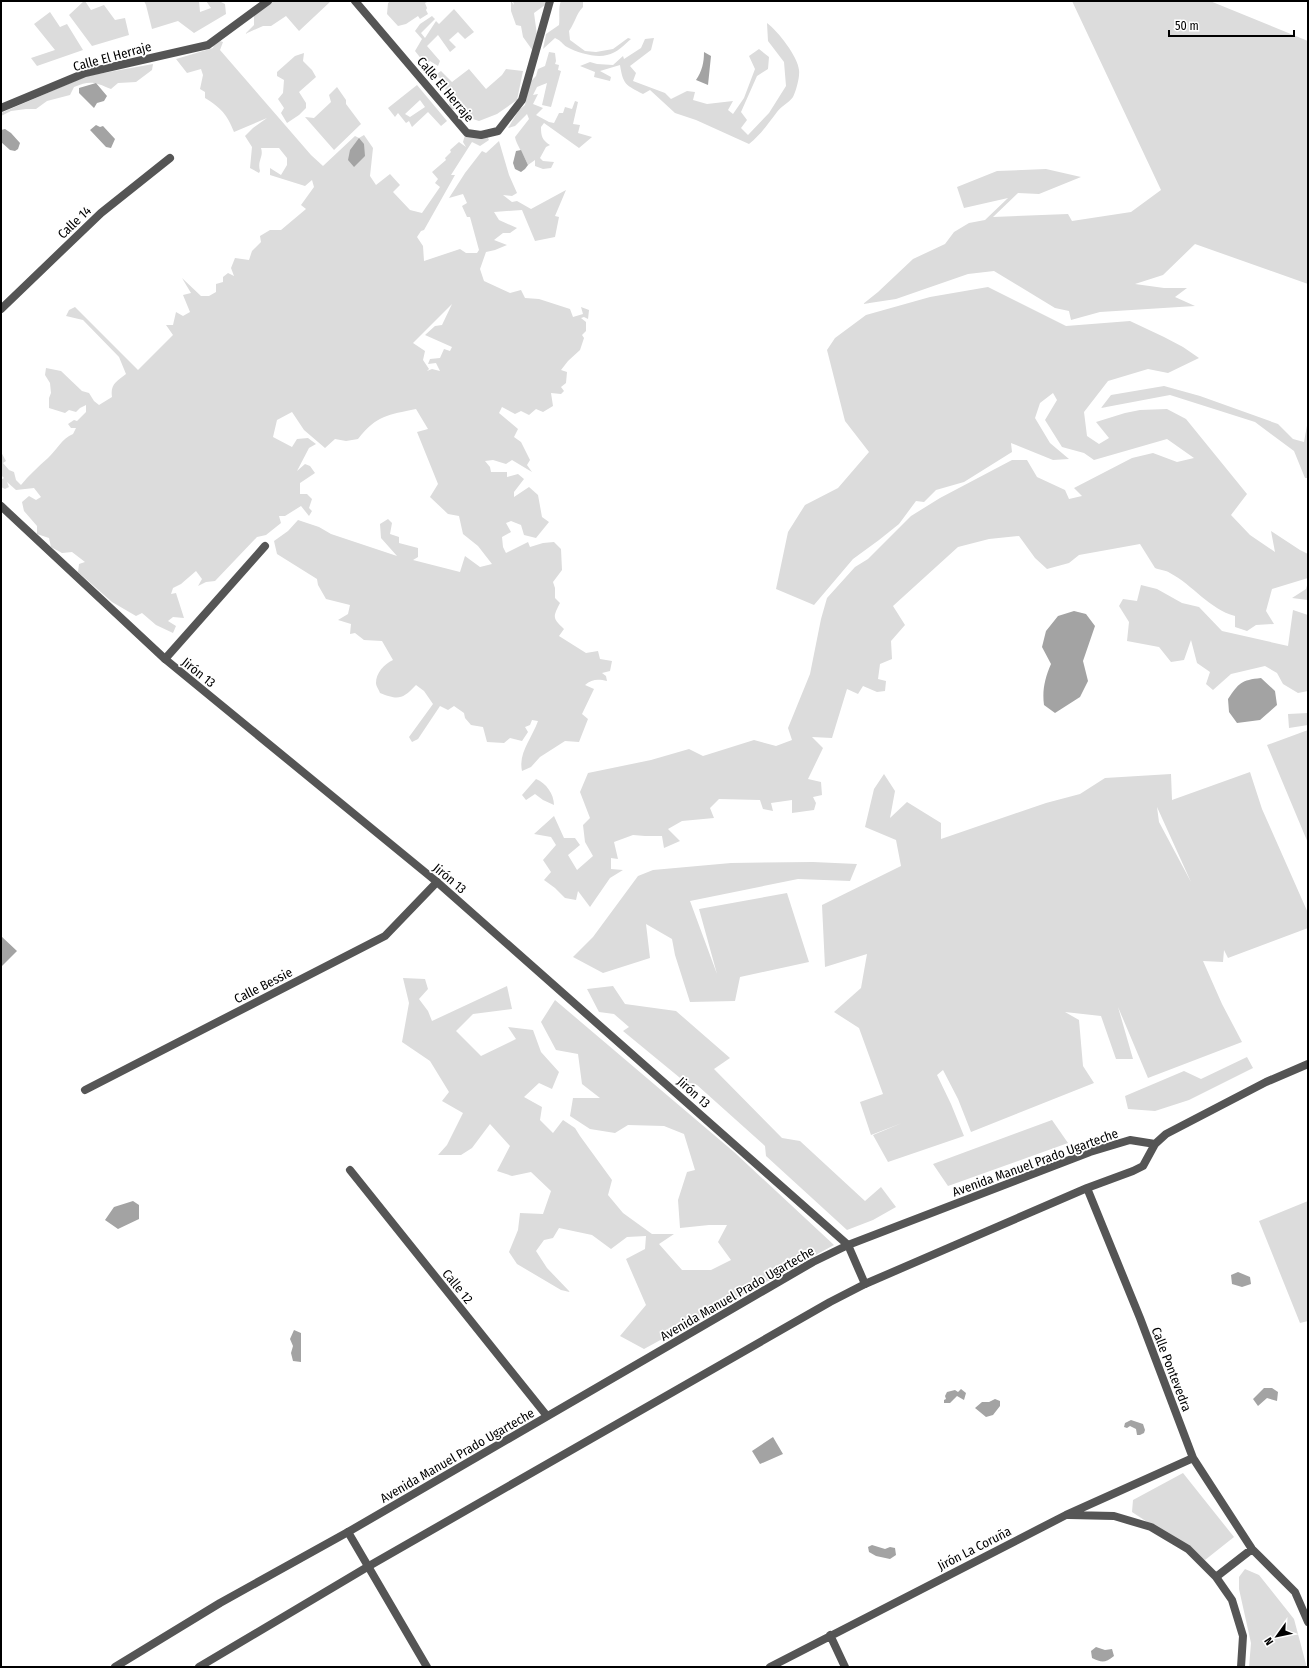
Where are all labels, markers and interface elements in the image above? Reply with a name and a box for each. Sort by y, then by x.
scale bar [1169,12,1294,38]
text: 50 m [1175,19,1199,33]
street label: Calle El Herraje [71,39,153,74]
street label: Calle El Herraje [414,54,477,125]
street label: Calle 14 [55,203,94,242]
street label: Jirón 13 [179,654,219,690]
street label: Jirón 13 [430,860,469,897]
street label: Calle Bessie [232,964,295,1006]
street label: Jirón 13 [674,1074,713,1111]
street label: Avenida Manuel Prado Ugarteche [950,1125,1120,1200]
street label: Avenida Manuel Prado Ugarteche [658,1243,817,1344]
street label: Calle 12 [439,1266,476,1307]
street label: Calle Pontevedra [1149,1325,1195,1413]
street label: Avenida Manuel Prado Ugarteche [378,1405,537,1506]
street label: Jirón La Coruña [935,1523,1014,1573]
north arrow [1257,1616,1297,1656]
text: N [1262,1635,1276,1647]

